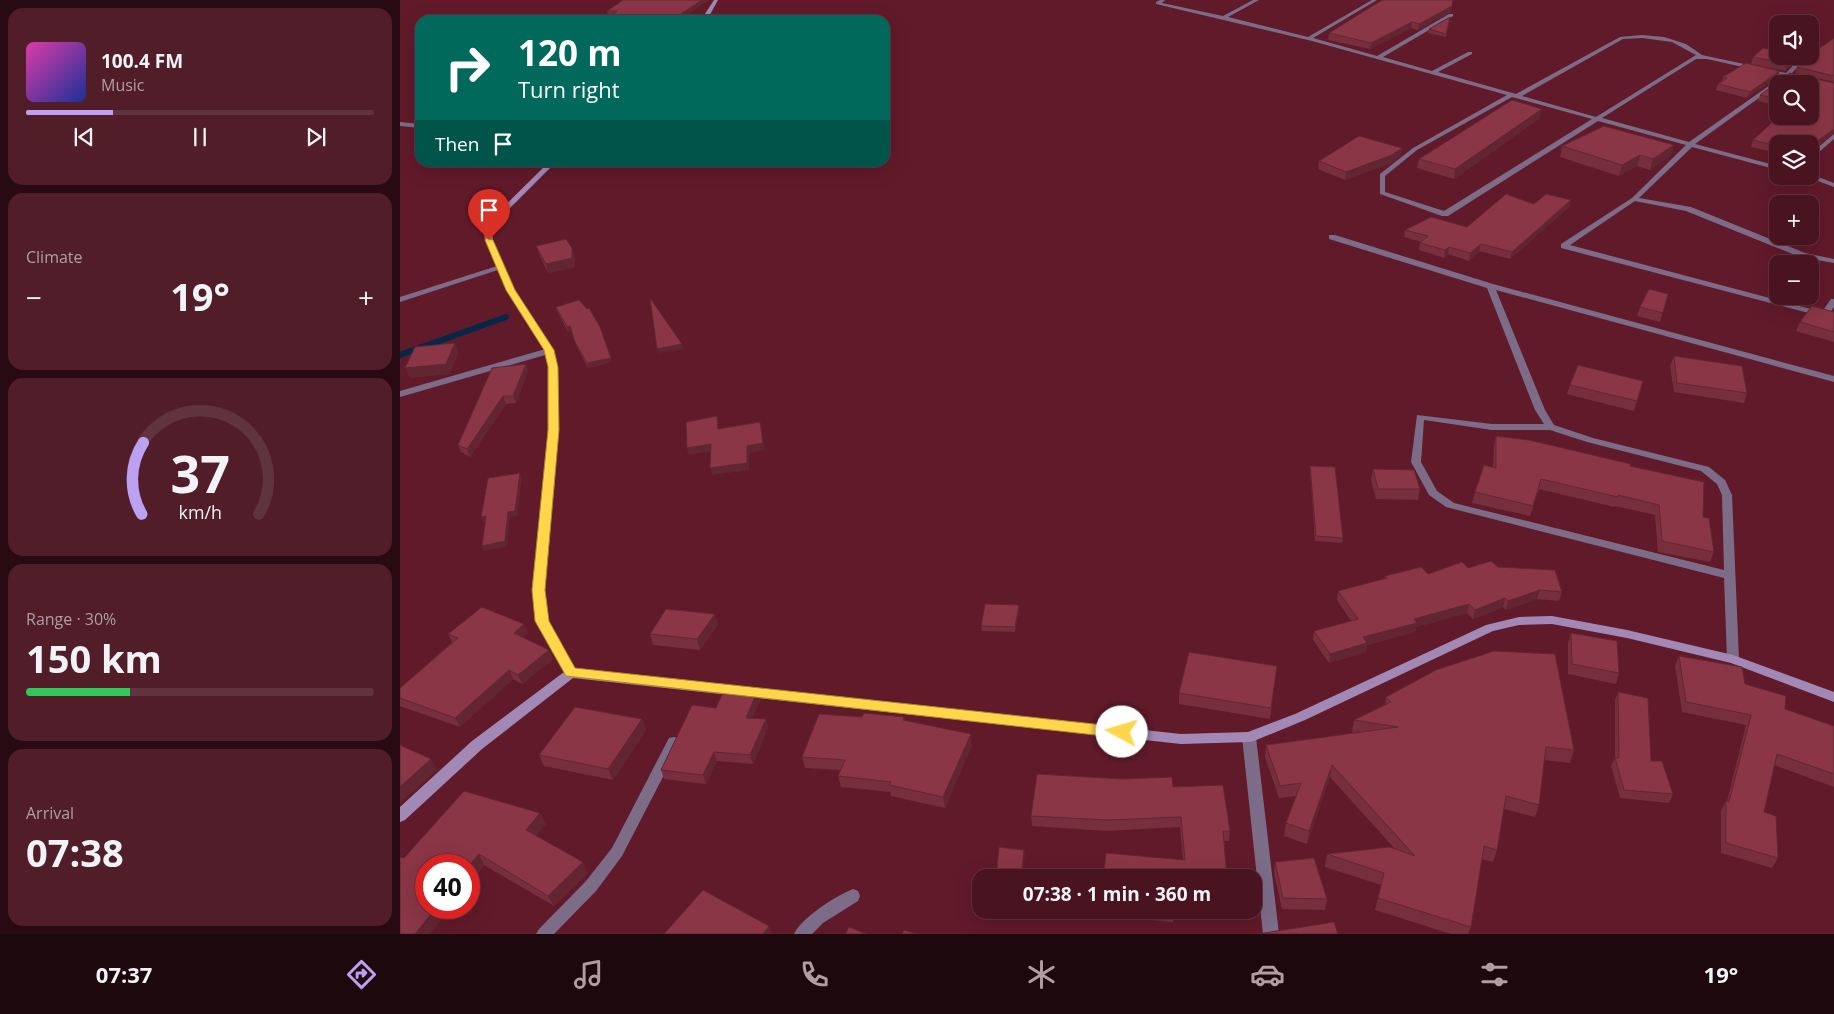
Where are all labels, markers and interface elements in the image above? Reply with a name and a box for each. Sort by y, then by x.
map controls [1769,15,1819,305]
button: sound [1769,15,1819,65]
text: 120 m [518,29,622,76]
icon: right [435,35,500,100]
text: 100.4 FM [101,48,183,74]
text: Music [101,74,145,96]
text: Turn right [518,74,620,104]
button: search [1769,75,1819,125]
icon: previous [70,123,98,151]
icon: pause [186,123,214,151]
icon: next [302,123,330,151]
icon: arrive [489,130,517,158]
text: Then [435,131,479,157]
button: layers [1769,135,1819,185]
pin [468,189,510,240]
button: + [1769,195,1819,245]
icon: arrive [475,196,503,224]
text: Climate [26,246,83,268]
button: − [1769,255,1819,305]
text: 19° [170,270,230,322]
text: − [26,278,42,316]
text: + [358,278,374,316]
text: 37 [170,437,230,508]
text: km/h [178,500,222,524]
text: Range · 30% [26,608,116,630]
text: 150 km [26,632,162,684]
position arrow [1095,705,1147,757]
text: Arrival [26,802,74,824]
text: 07:38 [26,826,124,878]
speed limit sign: 40 [415,854,480,919]
text: 07:38 · 1 min · 360 m [1023,881,1211,907]
icon: directions [344,957,379,992]
icon: music [571,957,606,992]
icon: phone [797,957,832,992]
icon: climate [1024,957,1059,992]
icon: car [1250,957,1285,992]
icon: filters [1477,957,1512,992]
text: 07:37 [96,959,152,989]
text: 19° [1704,959,1738,989]

